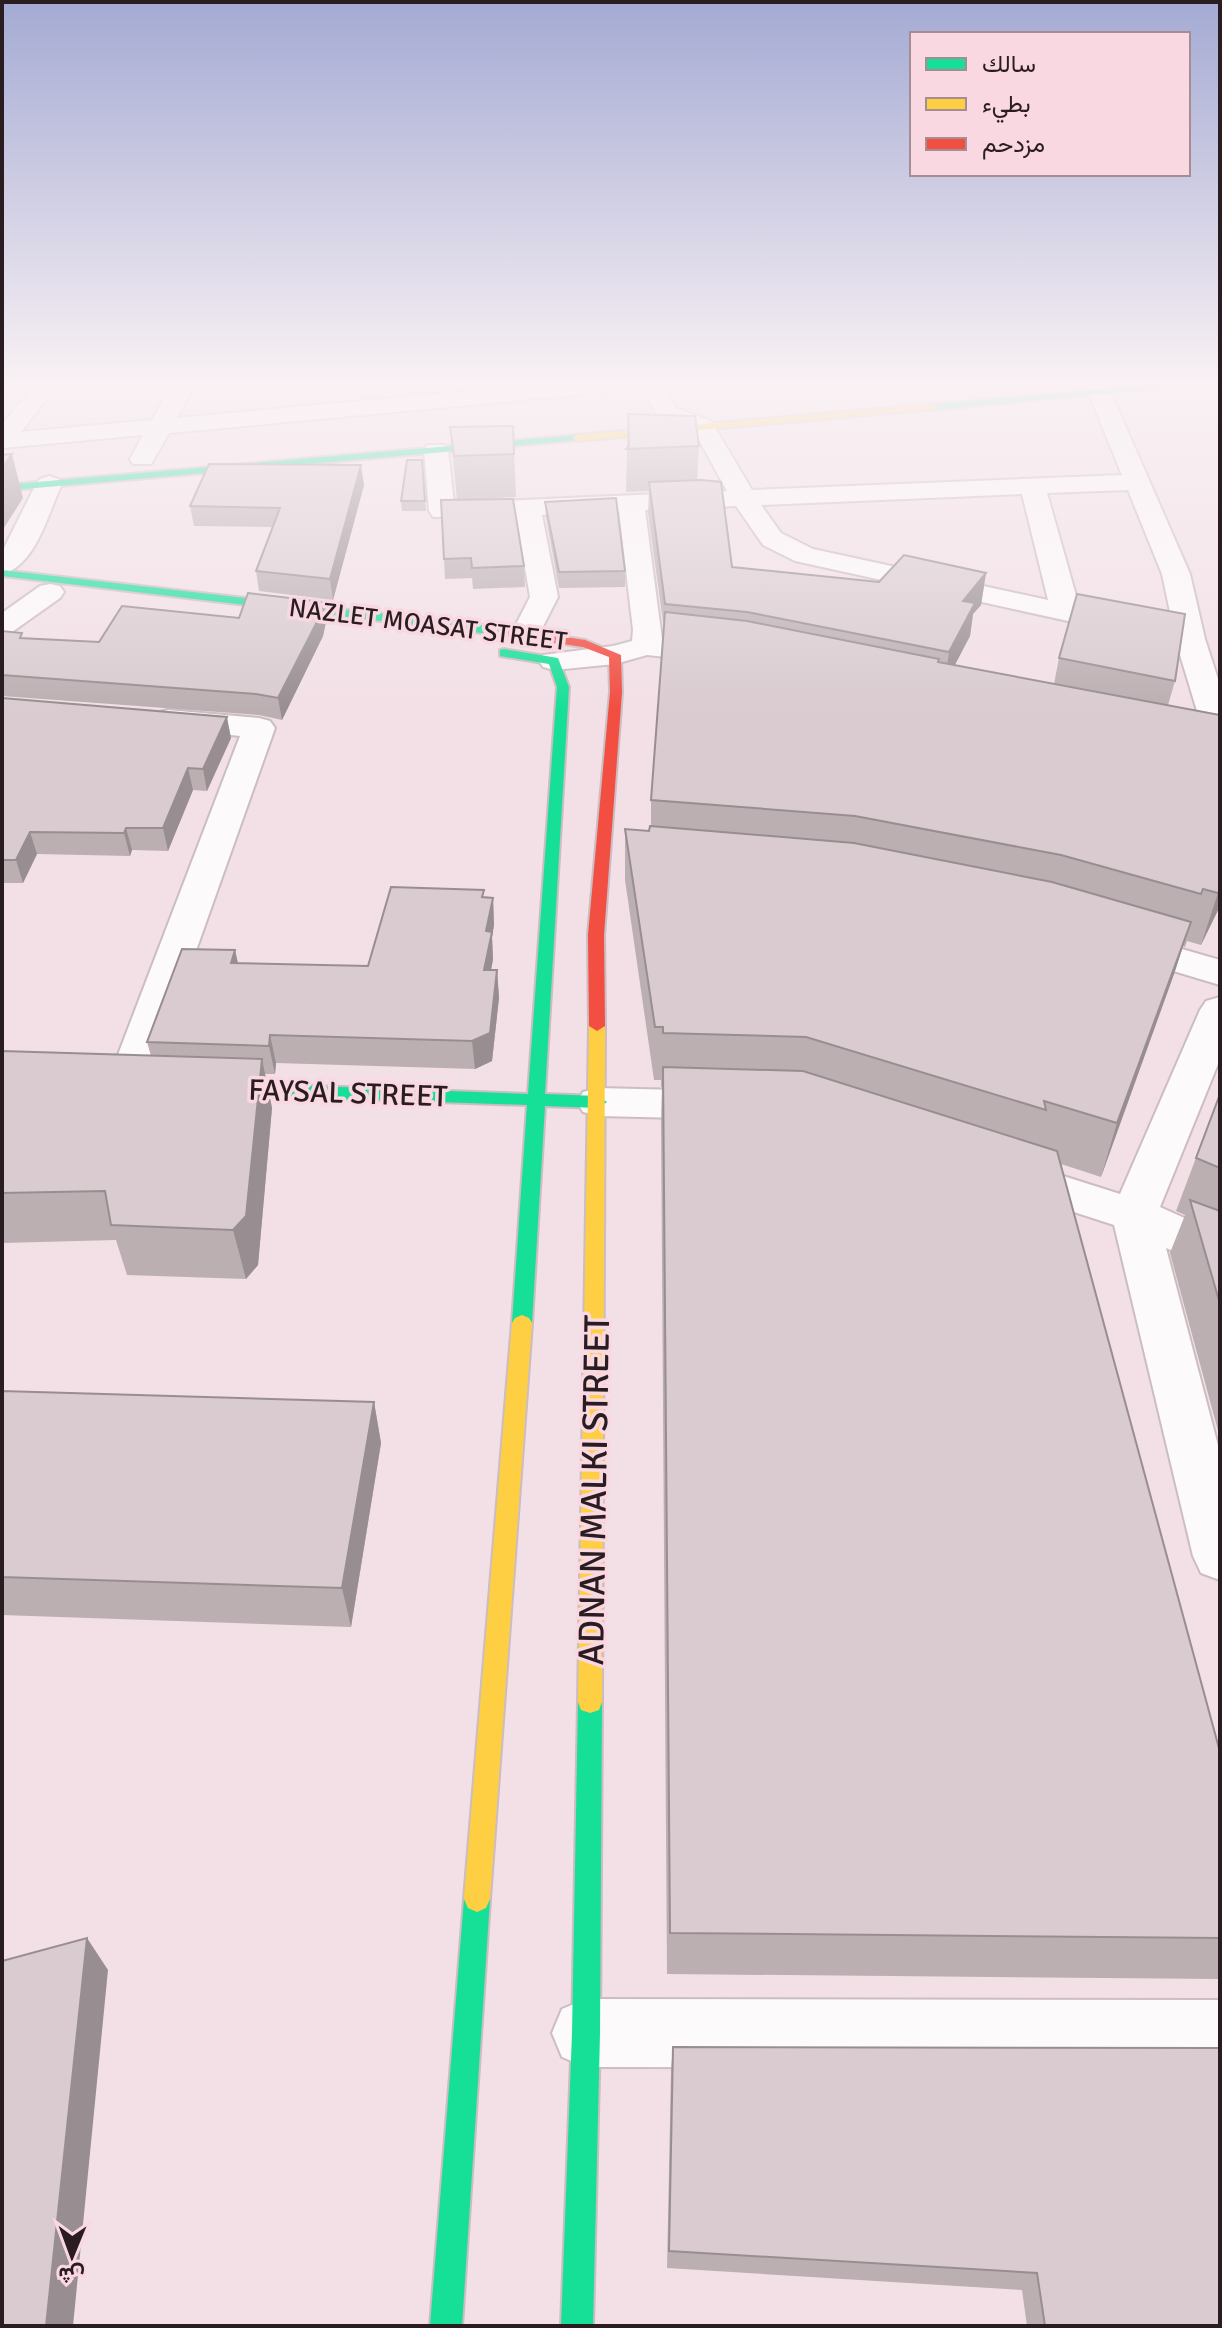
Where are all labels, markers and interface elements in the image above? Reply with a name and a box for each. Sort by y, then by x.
legend [910,32,1190,176]
text: سالك [982,49,1036,79]
text: بطيء [982,89,1031,123]
text: مزدحم [982,129,1045,160]
street label: NAZLET MOASAT STREET [287,592,569,658]
street label: FAYSAL STREET [248,1072,449,1115]
street label: ADNAN MALKI STREET [569,1314,620,1666]
north arrow [32,2216,112,2296]
text: ش [58,2262,85,2289]

